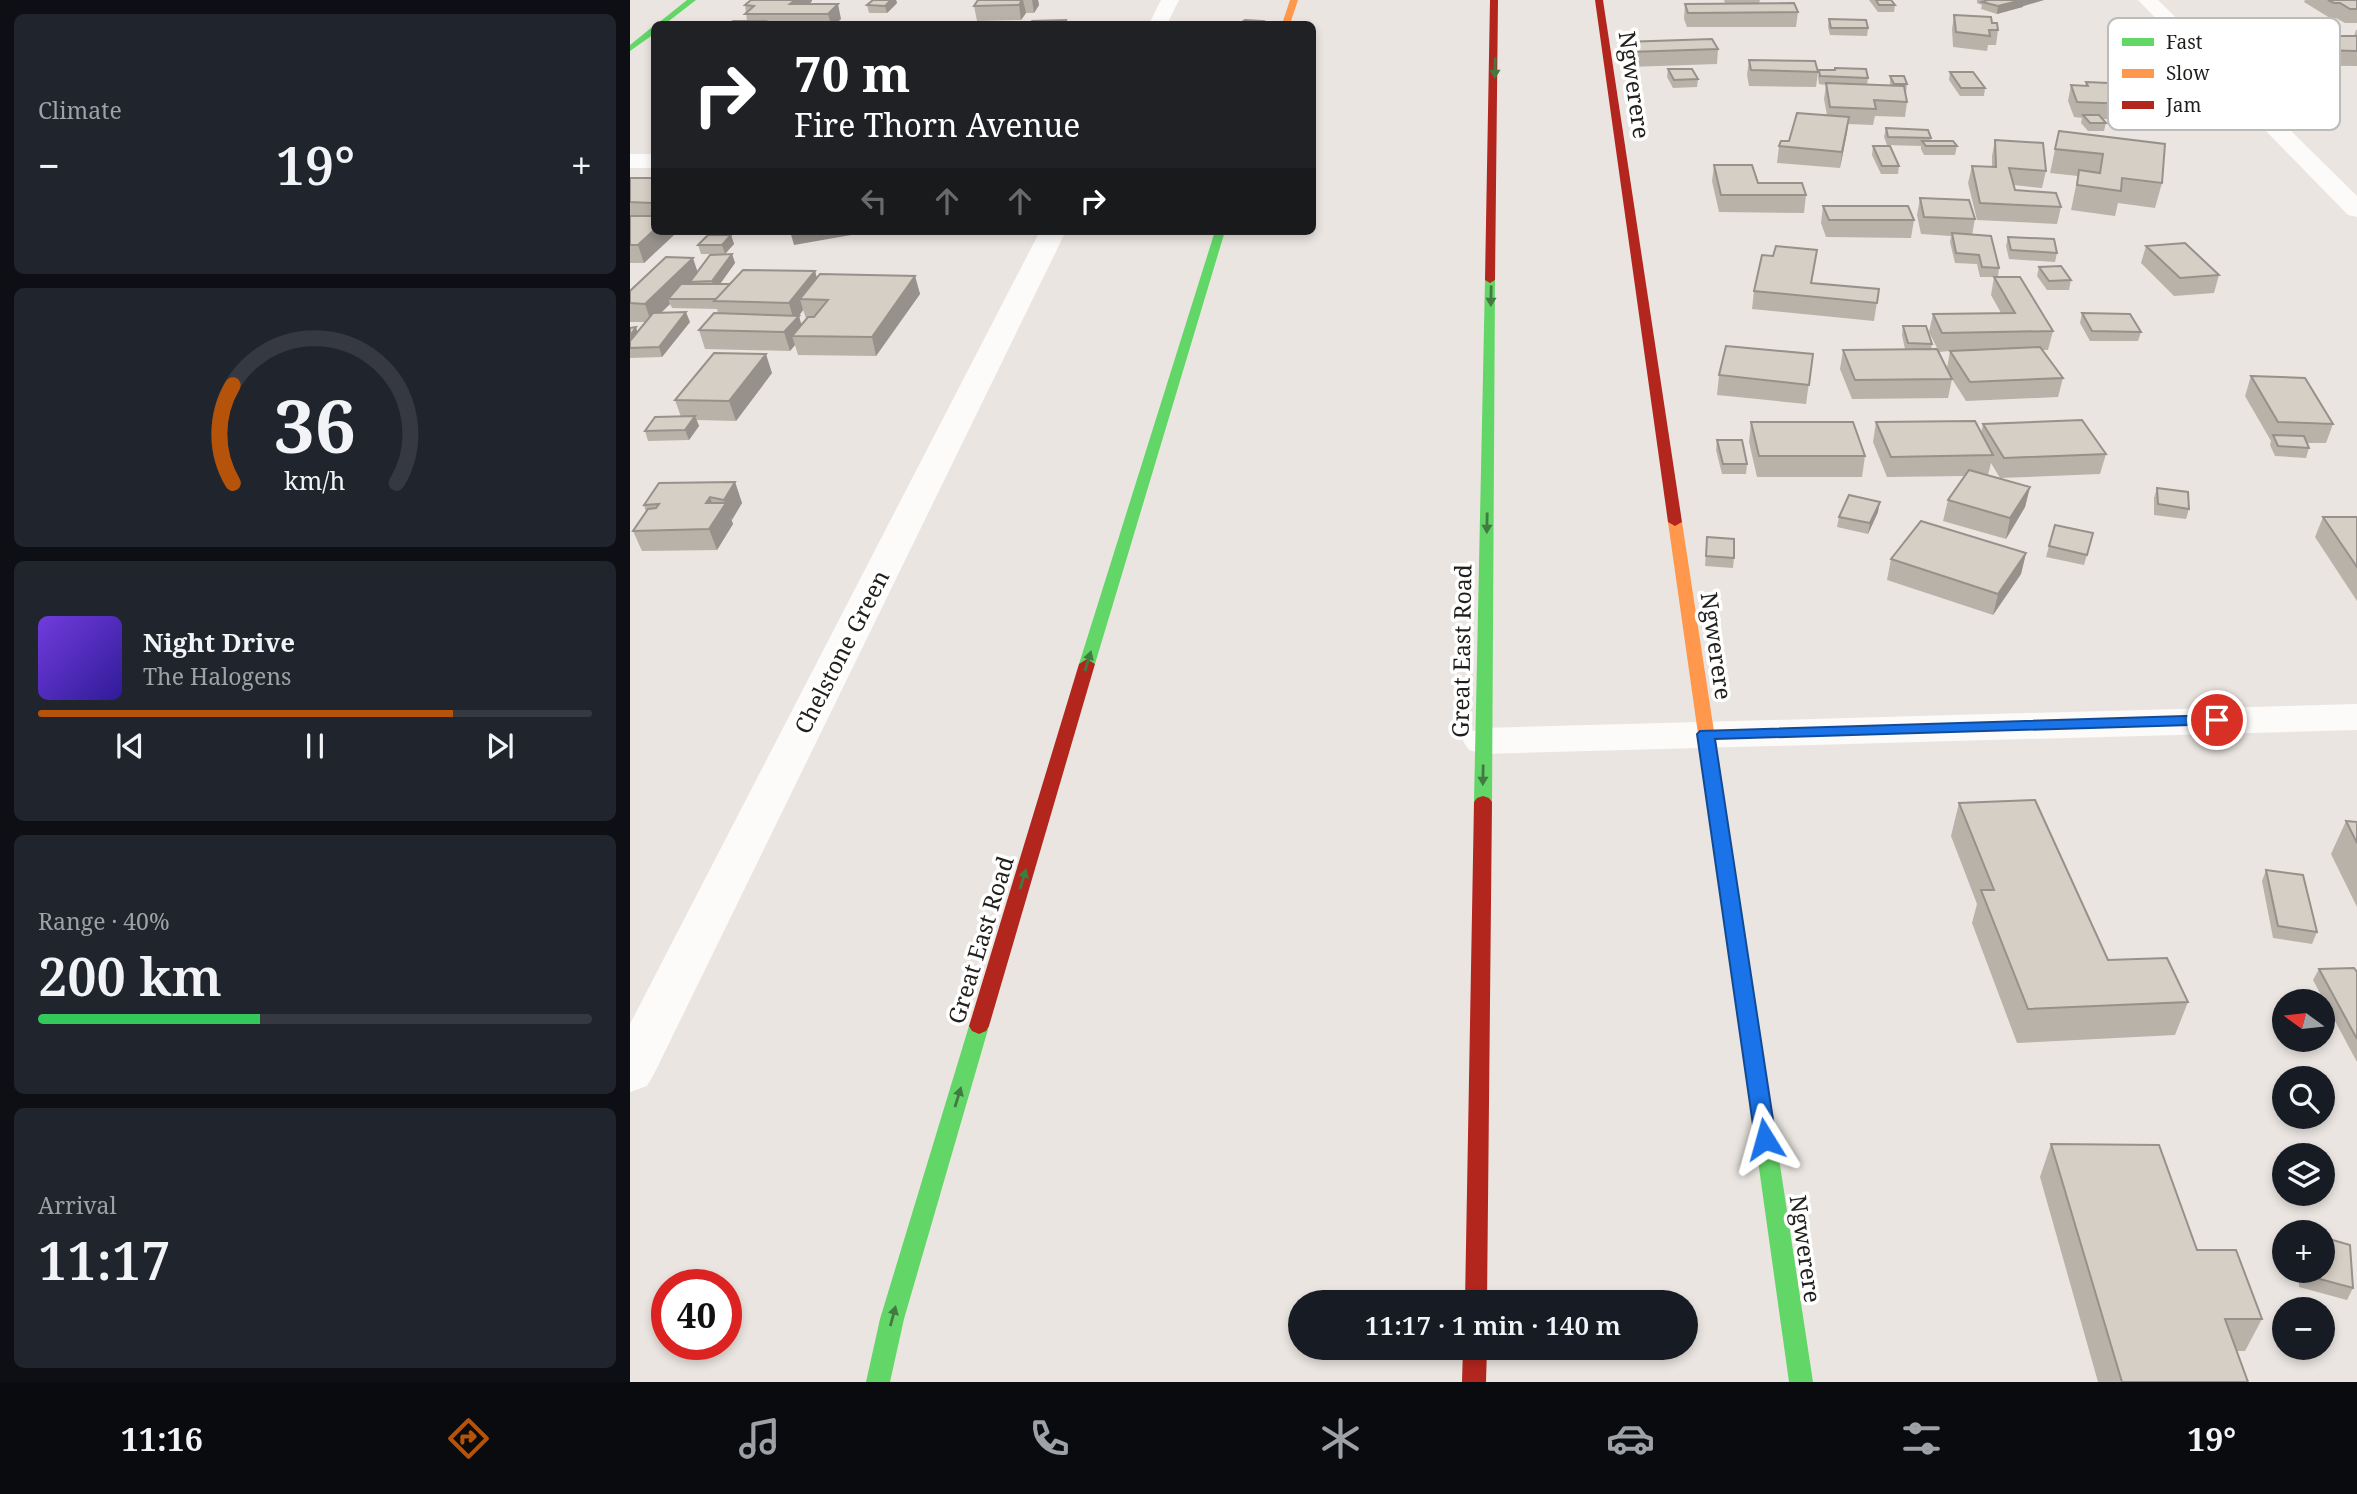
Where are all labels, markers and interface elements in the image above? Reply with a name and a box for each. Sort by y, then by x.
legend [2108,18,2340,130]
street label: Ngwerere [1612,29,1658,141]
text: Fast [2166,29,2203,55]
text: 70 m [794,40,910,106]
icon: right [679,49,770,140]
one-way arrow [1489,57,1500,79]
text: Slow [2166,60,2210,86]
text: Jam [2165,92,2201,118]
text: Climate [38,94,122,126]
text: Fire Thorn Avenue [794,103,1080,146]
text: 19° [276,129,355,200]
text: − [38,139,60,191]
text: + [571,139,592,191]
icon: left [855,182,893,220]
icon: ahead [928,182,966,220]
icon: ahead [1001,182,1039,220]
icon: right [1074,182,1112,220]
one-way arrow [1485,285,1496,307]
text: 36 [274,376,356,475]
text: km/h [284,463,346,497]
one-way arrow [1481,512,1493,534]
street label: Chelstone Green [786,564,896,739]
street label: Great East Road [1443,564,1479,738]
street label: Ngwerere [1694,590,1740,702]
text: Night Drive [143,624,295,660]
one-way arrow [1083,651,1093,672]
text: The Halogens [143,660,291,692]
pin [2187,690,2247,750]
icon: arrive [2198,701,2236,739]
icon: previous [111,727,149,765]
icon: pause [296,727,334,765]
icon: next [481,727,519,765]
one-way arrow [1477,764,1489,786]
street label: Great East Road [939,852,1021,1027]
one-way arrow [1018,869,1028,890]
text: Range · 40% [38,905,170,937]
text: 200 km [38,940,222,1011]
north arrow [2272,989,2334,1052]
map controls [2272,989,2335,1360]
button: search [2272,1066,2335,1129]
one-way arrow [953,1087,963,1108]
position arrow [1728,1102,1802,1176]
button: layers [2272,1143,2335,1206]
text: Arrival [38,1189,117,1221]
street label: Ngwerere [1783,1193,1829,1305]
button: + [2272,1220,2335,1283]
text: 11:17 [38,1224,171,1295]
speed limit sign: 40 [651,1269,742,1360]
button: − [2272,1297,2335,1360]
one-way arrow [888,1304,899,1326]
text: 11:17 · 1 min · 140 m [1365,1307,1621,1343]
icon: directions [444,1414,493,1463]
icon: music [735,1414,784,1463]
icon: phone [1025,1414,1074,1463]
icon: climate [1316,1414,1365,1463]
icon: car [1606,1414,1655,1463]
icon: filters [1897,1414,1946,1463]
text: 11:16 [121,1417,203,1460]
text: 19° [2187,1417,2236,1460]

